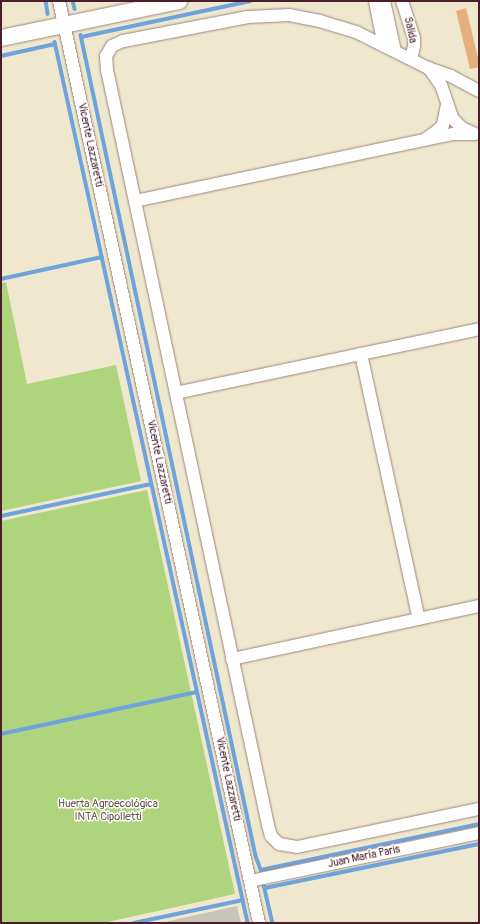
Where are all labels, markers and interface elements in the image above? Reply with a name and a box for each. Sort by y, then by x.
street label: Salida [401,16,419,44]
street label: Vicente Lazzaretti [75,102,105,188]
street label: Vicente Lazzaretti [144,419,174,505]
street label: Vicente Lazzaretti [213,736,243,822]
park label: Huerta Agroecológica INTA Cipolletti [58,798,158,824]
street label: Juan María Paris [327,843,401,871]

